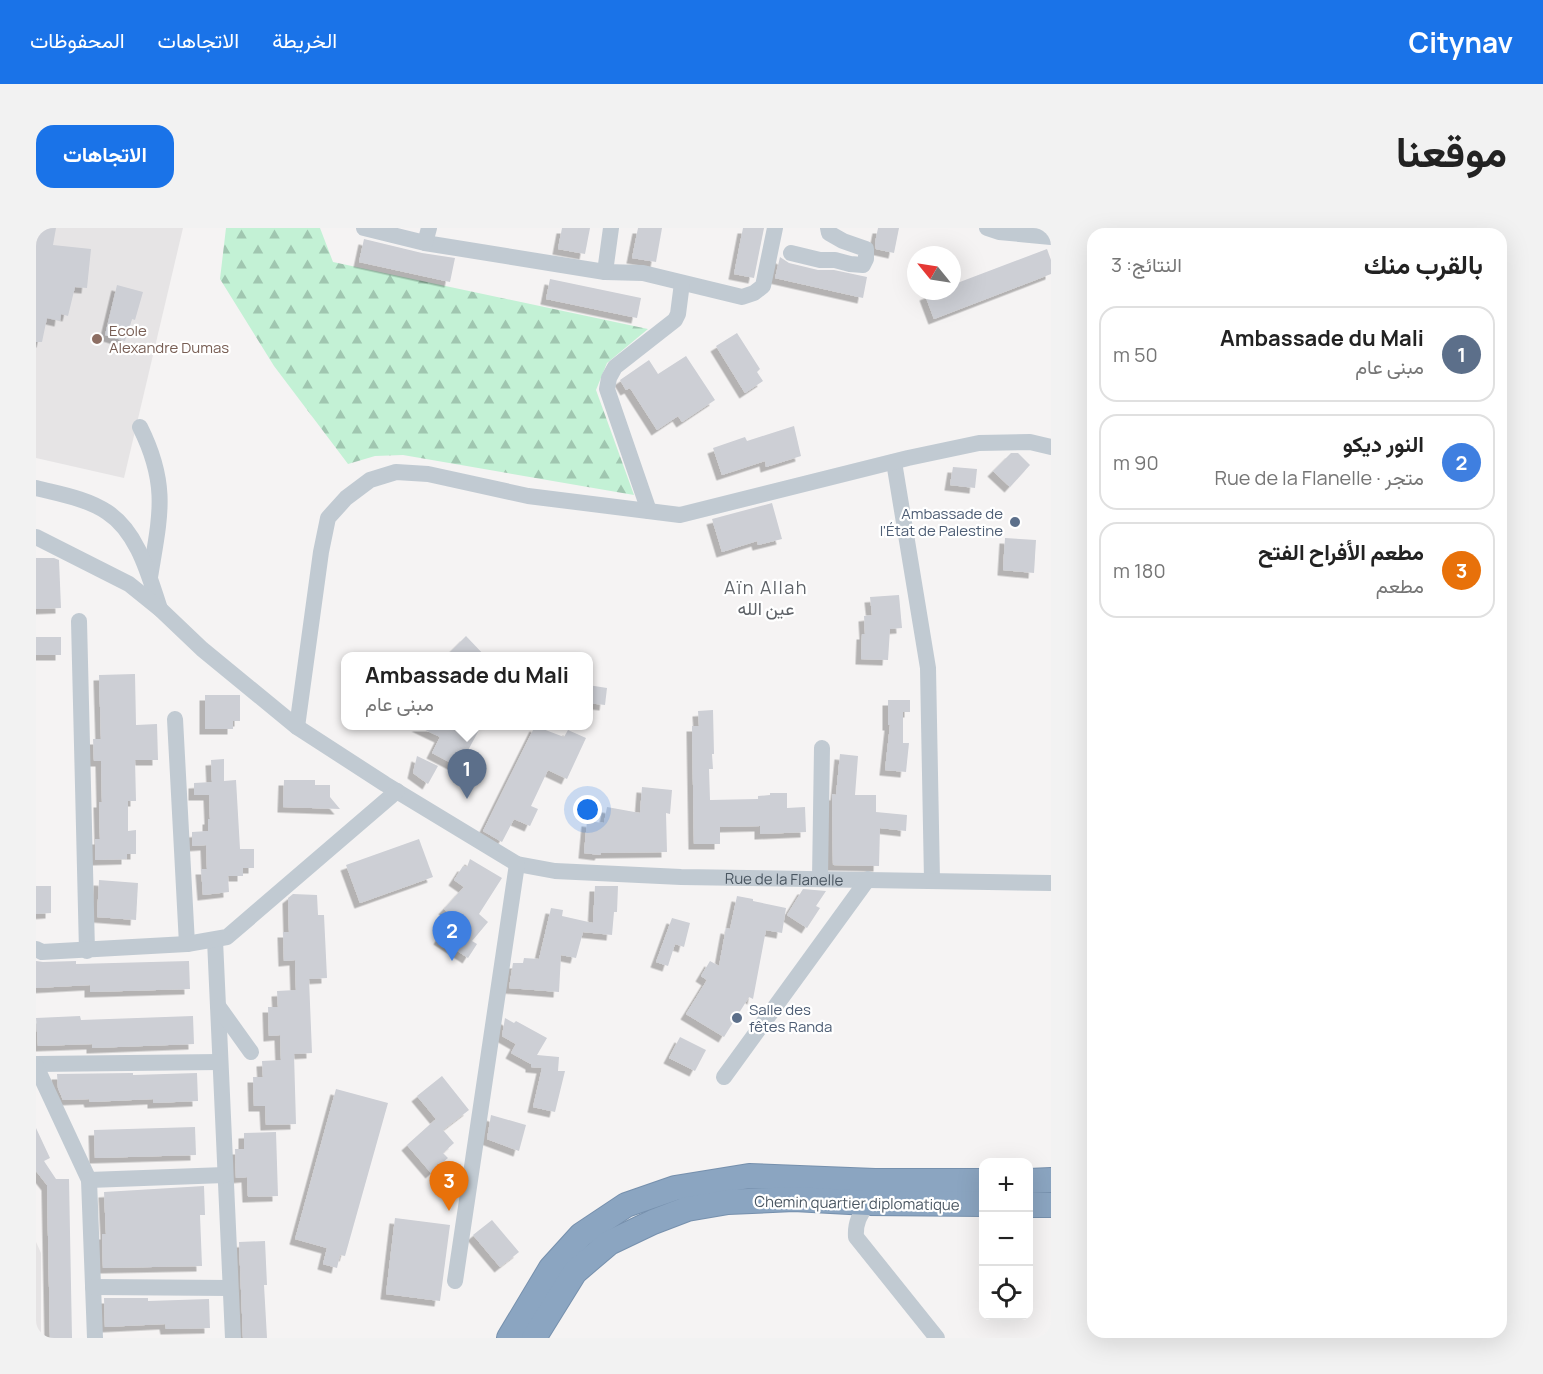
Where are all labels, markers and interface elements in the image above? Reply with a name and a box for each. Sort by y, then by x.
text: Citynav [1409,23,1513,61]
text: المحفوظات [30,26,125,54]
text: الاتجاهات [158,26,239,54]
text: الخريطة [272,26,337,54]
text: موقعنا [1396,122,1507,180]
button: الاتجاهات [36,125,174,188]
north arrow [907,246,961,300]
text: بالقرب منك [1364,246,1483,282]
text: النتائج: 3 [1111,251,1182,278]
place label: Ecole Alexandre Dumas [109,320,229,358]
text: Ambassade du Mali [1220,323,1424,353]
marker: Ecole Alexandre Dumas [90,332,104,346]
text: 50 m [1113,341,1158,368]
text: 1 [1457,341,1466,368]
text: مبنى عام [1355,353,1424,380]
text: النور ديكو [1343,429,1424,459]
text: 90 m [1113,449,1159,476]
text: 2 [1456,449,1467,476]
text: متجر · Rue de la Flanelle [1214,464,1424,491]
place label: Ambassade de l'État de Palestine [880,503,1003,541]
marker: Ambassade de l'État de Palestine [1008,515,1022,529]
text: مطعم الأفراح الفتح [1258,537,1424,567]
text: 180 m [1113,557,1166,584]
text: 3 [1456,557,1467,584]
text: مطعم [1376,572,1424,599]
district label: Aïn Allah عين الله [724,575,808,620]
popup [341,652,593,730]
text: Ambassade du Mali [365,660,569,690]
text: مبنى عام [365,690,434,717]
pin: 1 [448,750,486,799]
your location [573,795,602,824]
street label: Rue de la Flanelle [725,867,844,890]
pin: 2 [432,912,472,961]
place label: Salle des fêtes Randa [749,999,832,1037]
marker: Salle des fêtes Randa [730,1011,744,1025]
map controls [979,1158,1033,1320]
button: + [979,1158,1033,1212]
pin: 3 [430,1162,468,1211]
street label: Chemin quartier diplomatique [754,1191,960,1215]
button: − [979,1212,1033,1266]
button: locate [979,1266,1033,1320]

